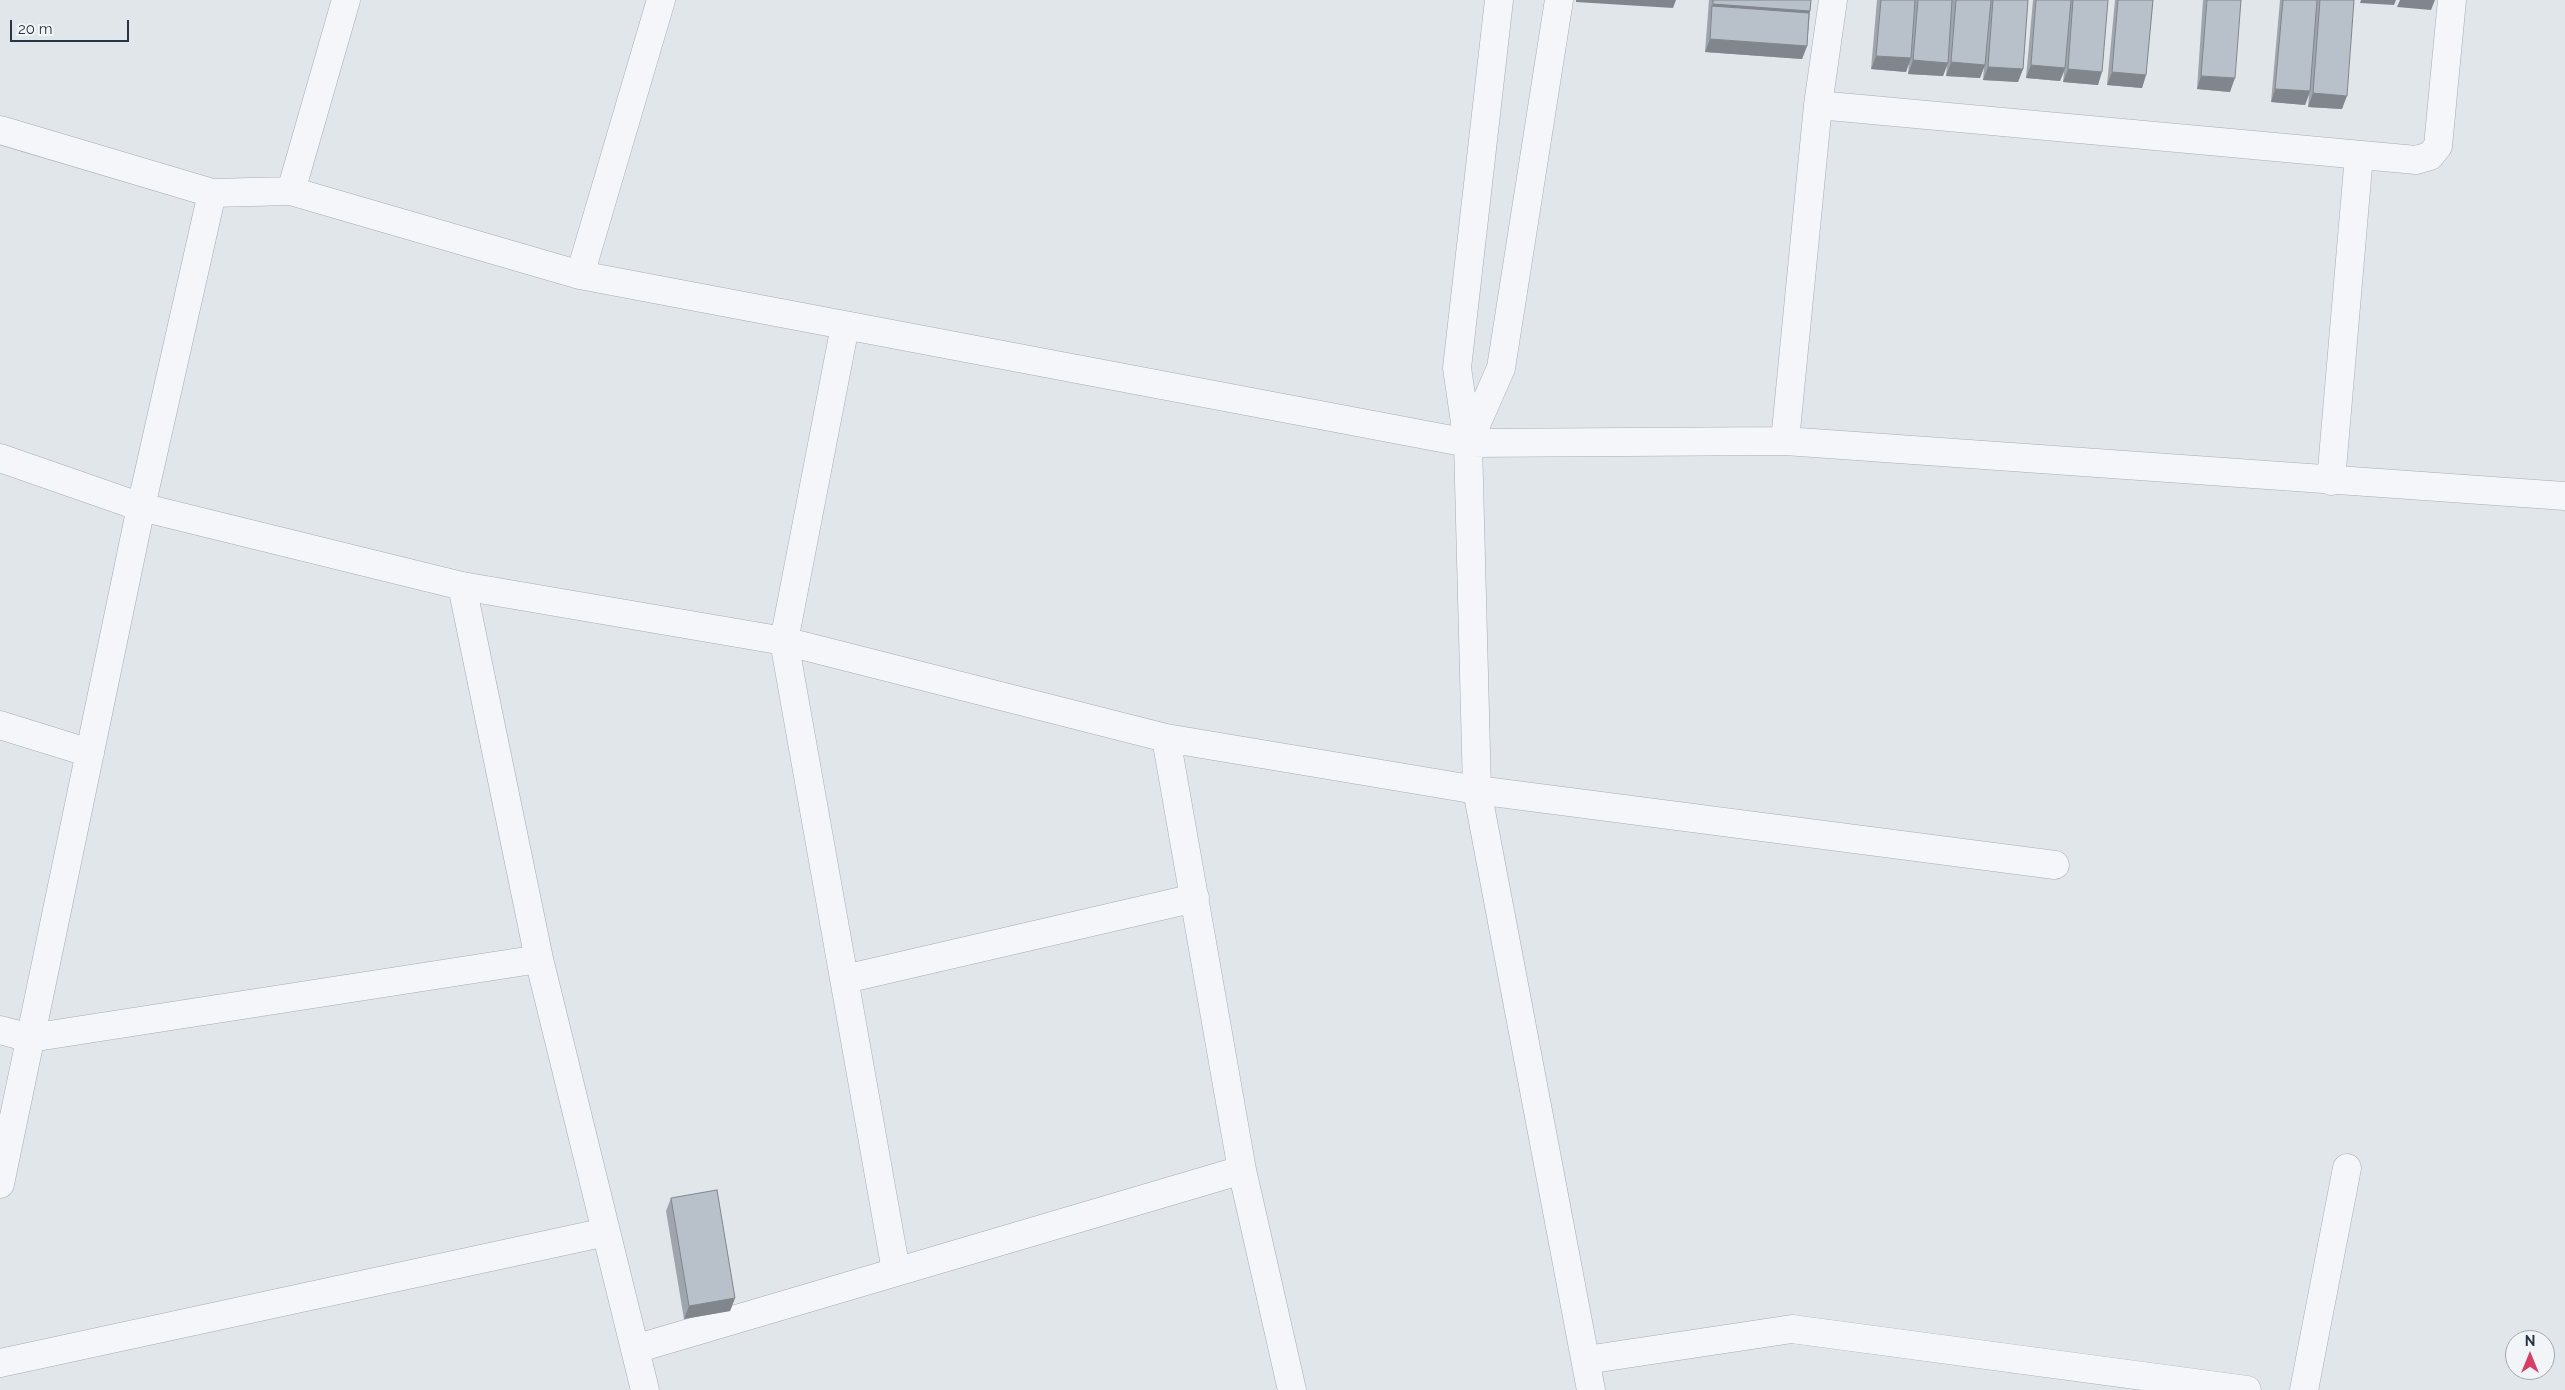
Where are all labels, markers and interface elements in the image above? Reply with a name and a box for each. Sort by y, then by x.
scale bar [12,10,131,42]
text: 20 m [18,20,53,38]
north arrow [2505,1330,2555,1380]
text: N [2525,1333,2535,1349]

